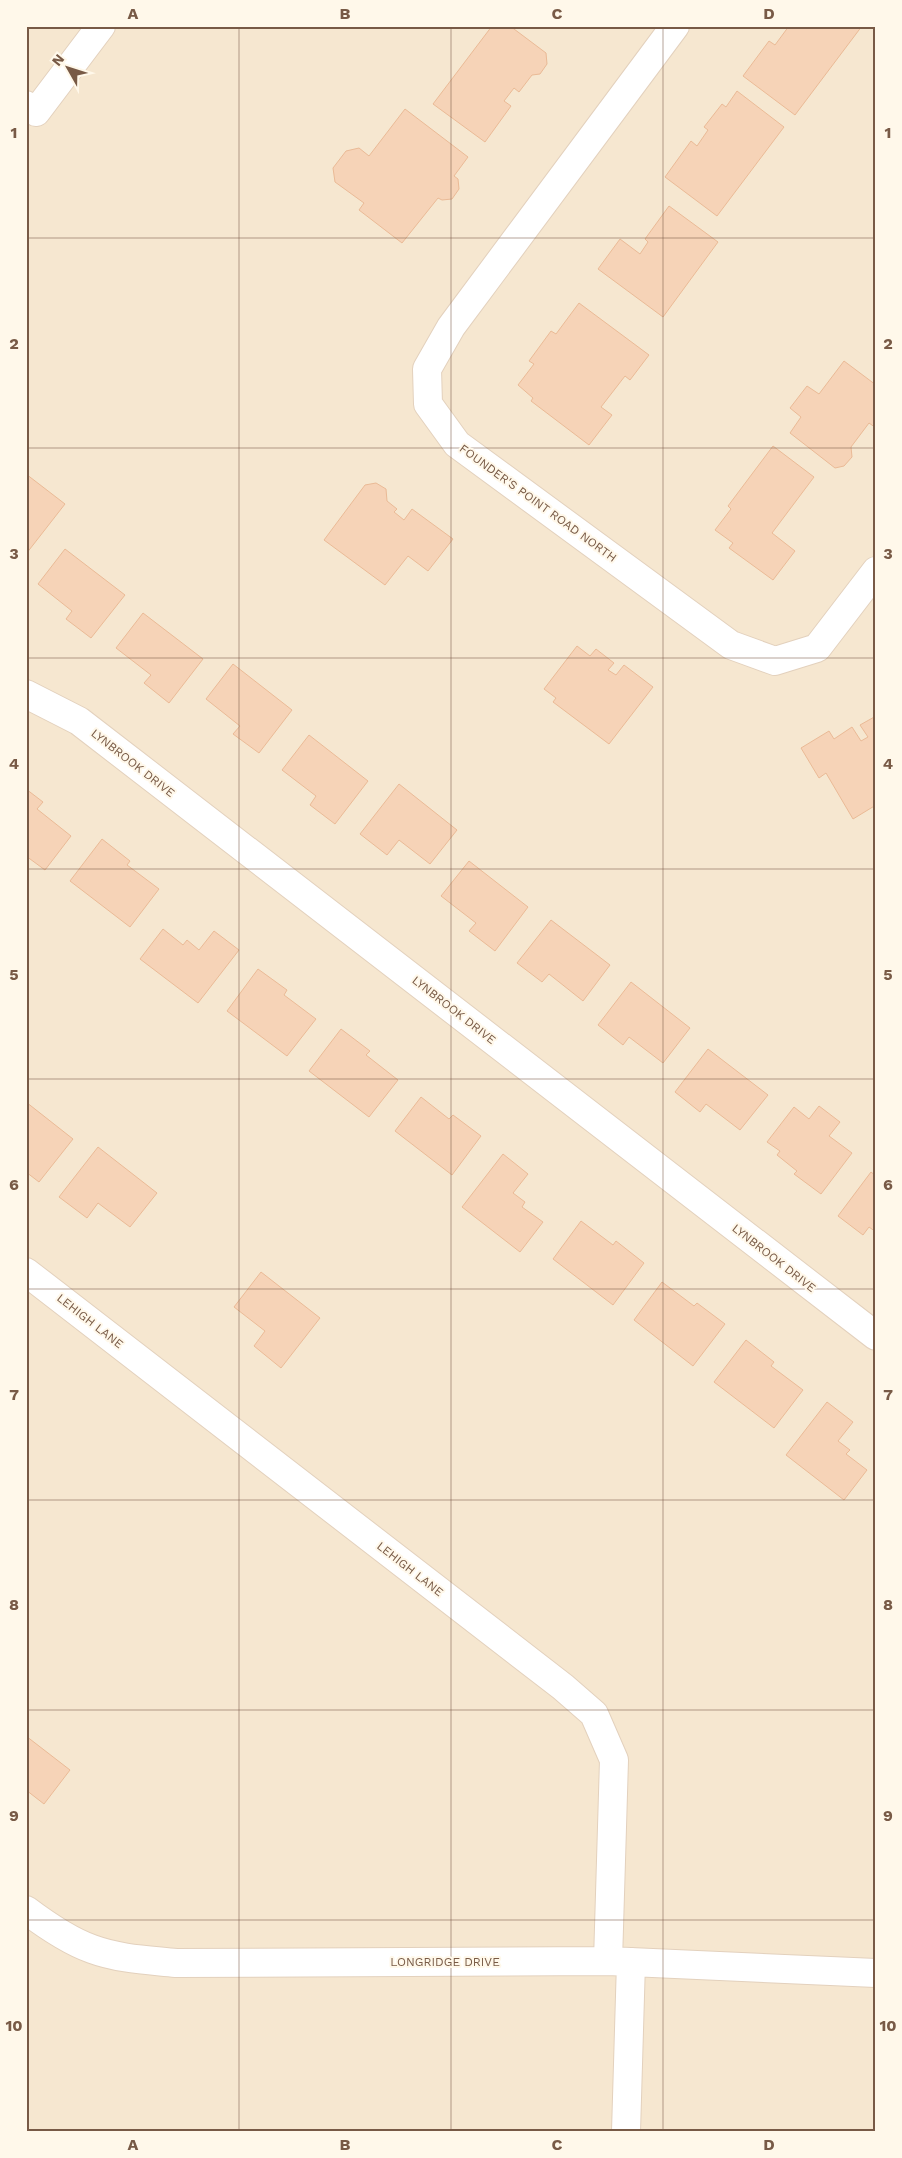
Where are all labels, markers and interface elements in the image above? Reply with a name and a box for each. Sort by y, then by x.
text: A [128,4,139,23]
text: B [340,4,351,23]
text: C [552,4,563,23]
text: D [763,4,775,23]
north arrow [42,42,92,92]
text: N [48,51,67,69]
text: 1 [11,123,17,142]
text: 1 [885,123,891,142]
text: 2 [9,334,19,353]
text: 2 [883,334,893,353]
street label: FOUNDER'S POINT ROAD NORTH [457,441,619,565]
text: 3 [9,544,19,563]
text: 3 [883,544,893,563]
street label: LYNBROOK DRIVE [88,726,178,800]
text: 4 [9,754,19,773]
text: 4 [883,754,893,773]
text: 5 [9,965,19,984]
text: 5 [883,965,893,984]
street label: LYNBROOK DRIVE [409,973,499,1047]
text: 6 [9,1175,19,1194]
text: 6 [883,1175,893,1194]
street label: LYNBROOK DRIVE [729,1221,819,1295]
street label: LEHIGH LANE [54,1291,126,1351]
text: 7 [9,1385,19,1404]
text: 7 [883,1385,893,1404]
street label: LEHIGH LANE [374,1539,446,1599]
text: 8 [9,1595,19,1614]
text: 8 [883,1595,893,1614]
text: 9 [9,1806,19,1825]
text: 9 [883,1806,893,1825]
street label: LONGRIDGE DRIVE [390,1955,500,1969]
text: 10 [5,2016,23,2035]
text: 10 [879,2016,897,2035]
text: A [128,2135,139,2154]
text: B [340,2135,351,2154]
text: C [552,2135,563,2154]
text: D [763,2135,775,2154]

